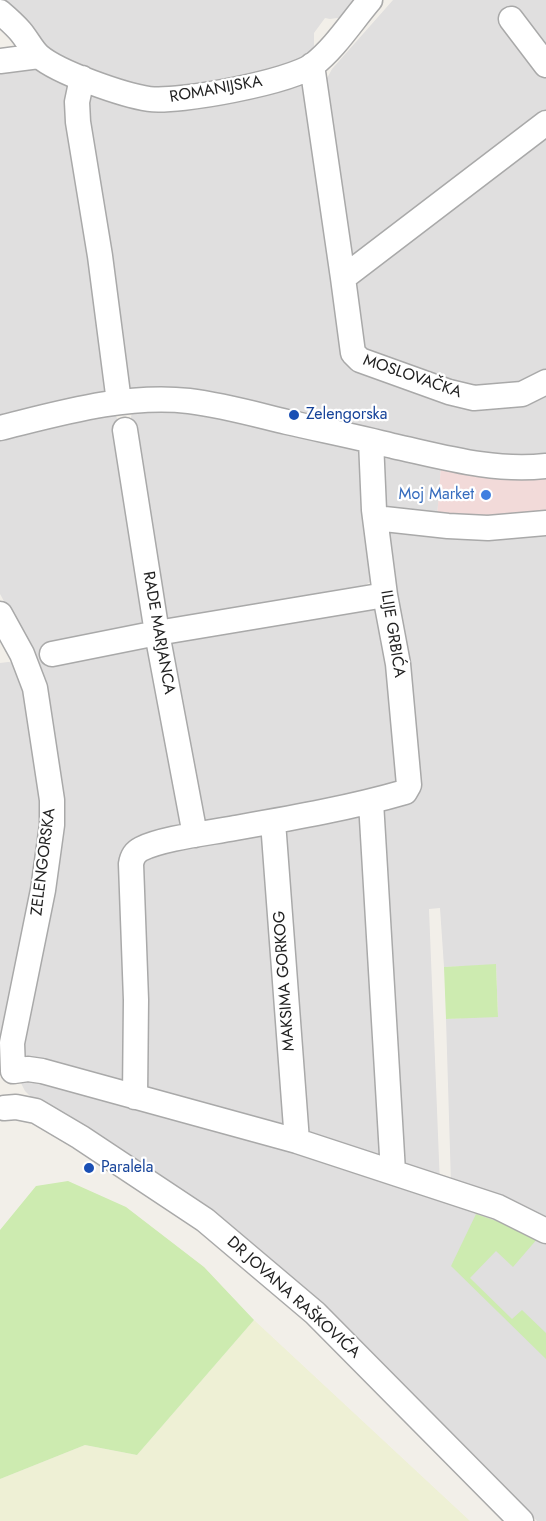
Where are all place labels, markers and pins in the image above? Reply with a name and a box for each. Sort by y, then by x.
place label: Zelengorska [306,405,387,425]
marker: Zelengorska [287,408,301,422]
place label: Moj Market [398,485,474,505]
marker: Moj Market [479,488,493,502]
place label: Paralela [101,1158,153,1178]
marker: Paralela [82,1161,96,1175]

